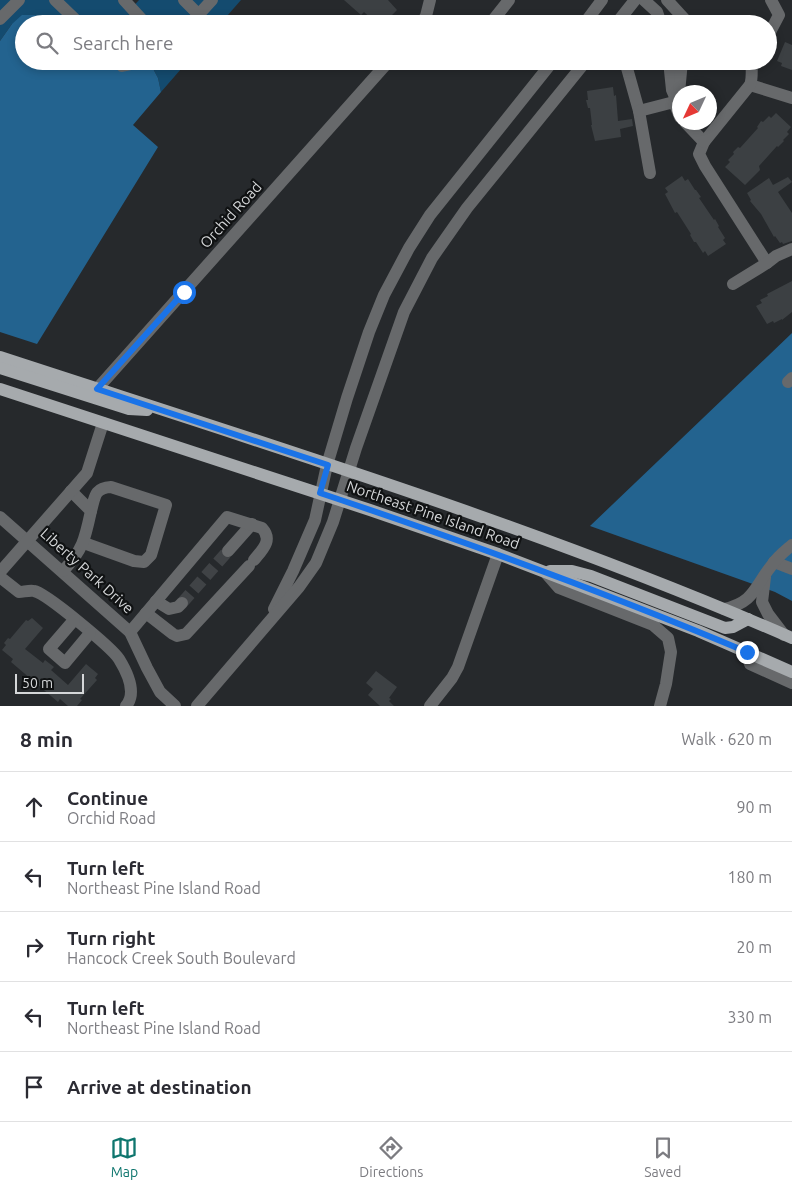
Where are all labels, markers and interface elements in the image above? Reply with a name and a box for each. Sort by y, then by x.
search box [15,15,777,70]
icon: search [33,29,61,57]
text: Search here [73,32,173,54]
north arrow [672,85,717,130]
street label: Orchid Road [196,178,265,251]
route start [173,281,196,304]
street label: Northeast Pine Island Road [344,477,522,552]
street label: Liberty Park Drive [37,524,137,617]
route end [736,641,759,664]
scale bar [15,671,84,694]
text: 50 m [22,675,53,691]
text: 8 min [20,727,73,751]
text: Walk · 620 m [681,730,772,748]
text: Continue [67,787,148,809]
icon: ahead [20,793,48,821]
text: 90 m [736,798,772,816]
text: Orchid Road [67,809,156,827]
text: Turn left [67,857,145,879]
icon: left [20,863,48,891]
text: 180 m [727,868,772,886]
text: Northeast Pine Island Road [67,879,261,897]
text: Turn right [67,927,155,949]
icon: right [20,933,48,961]
text: 20 m [736,938,772,956]
text: Hancock Creek South Boulevard [67,949,296,967]
text: Turn left [67,997,145,1019]
icon: left [20,1003,48,1031]
text: 330 m [727,1008,772,1026]
text: Northeast Pine Island Road [67,1019,261,1037]
icon: arrive [20,1073,48,1101]
text: Arrive at destination [67,1076,252,1098]
tab: Map [110,1134,138,1180]
tab: Directions [359,1134,423,1180]
tab: Saved [644,1134,682,1180]

